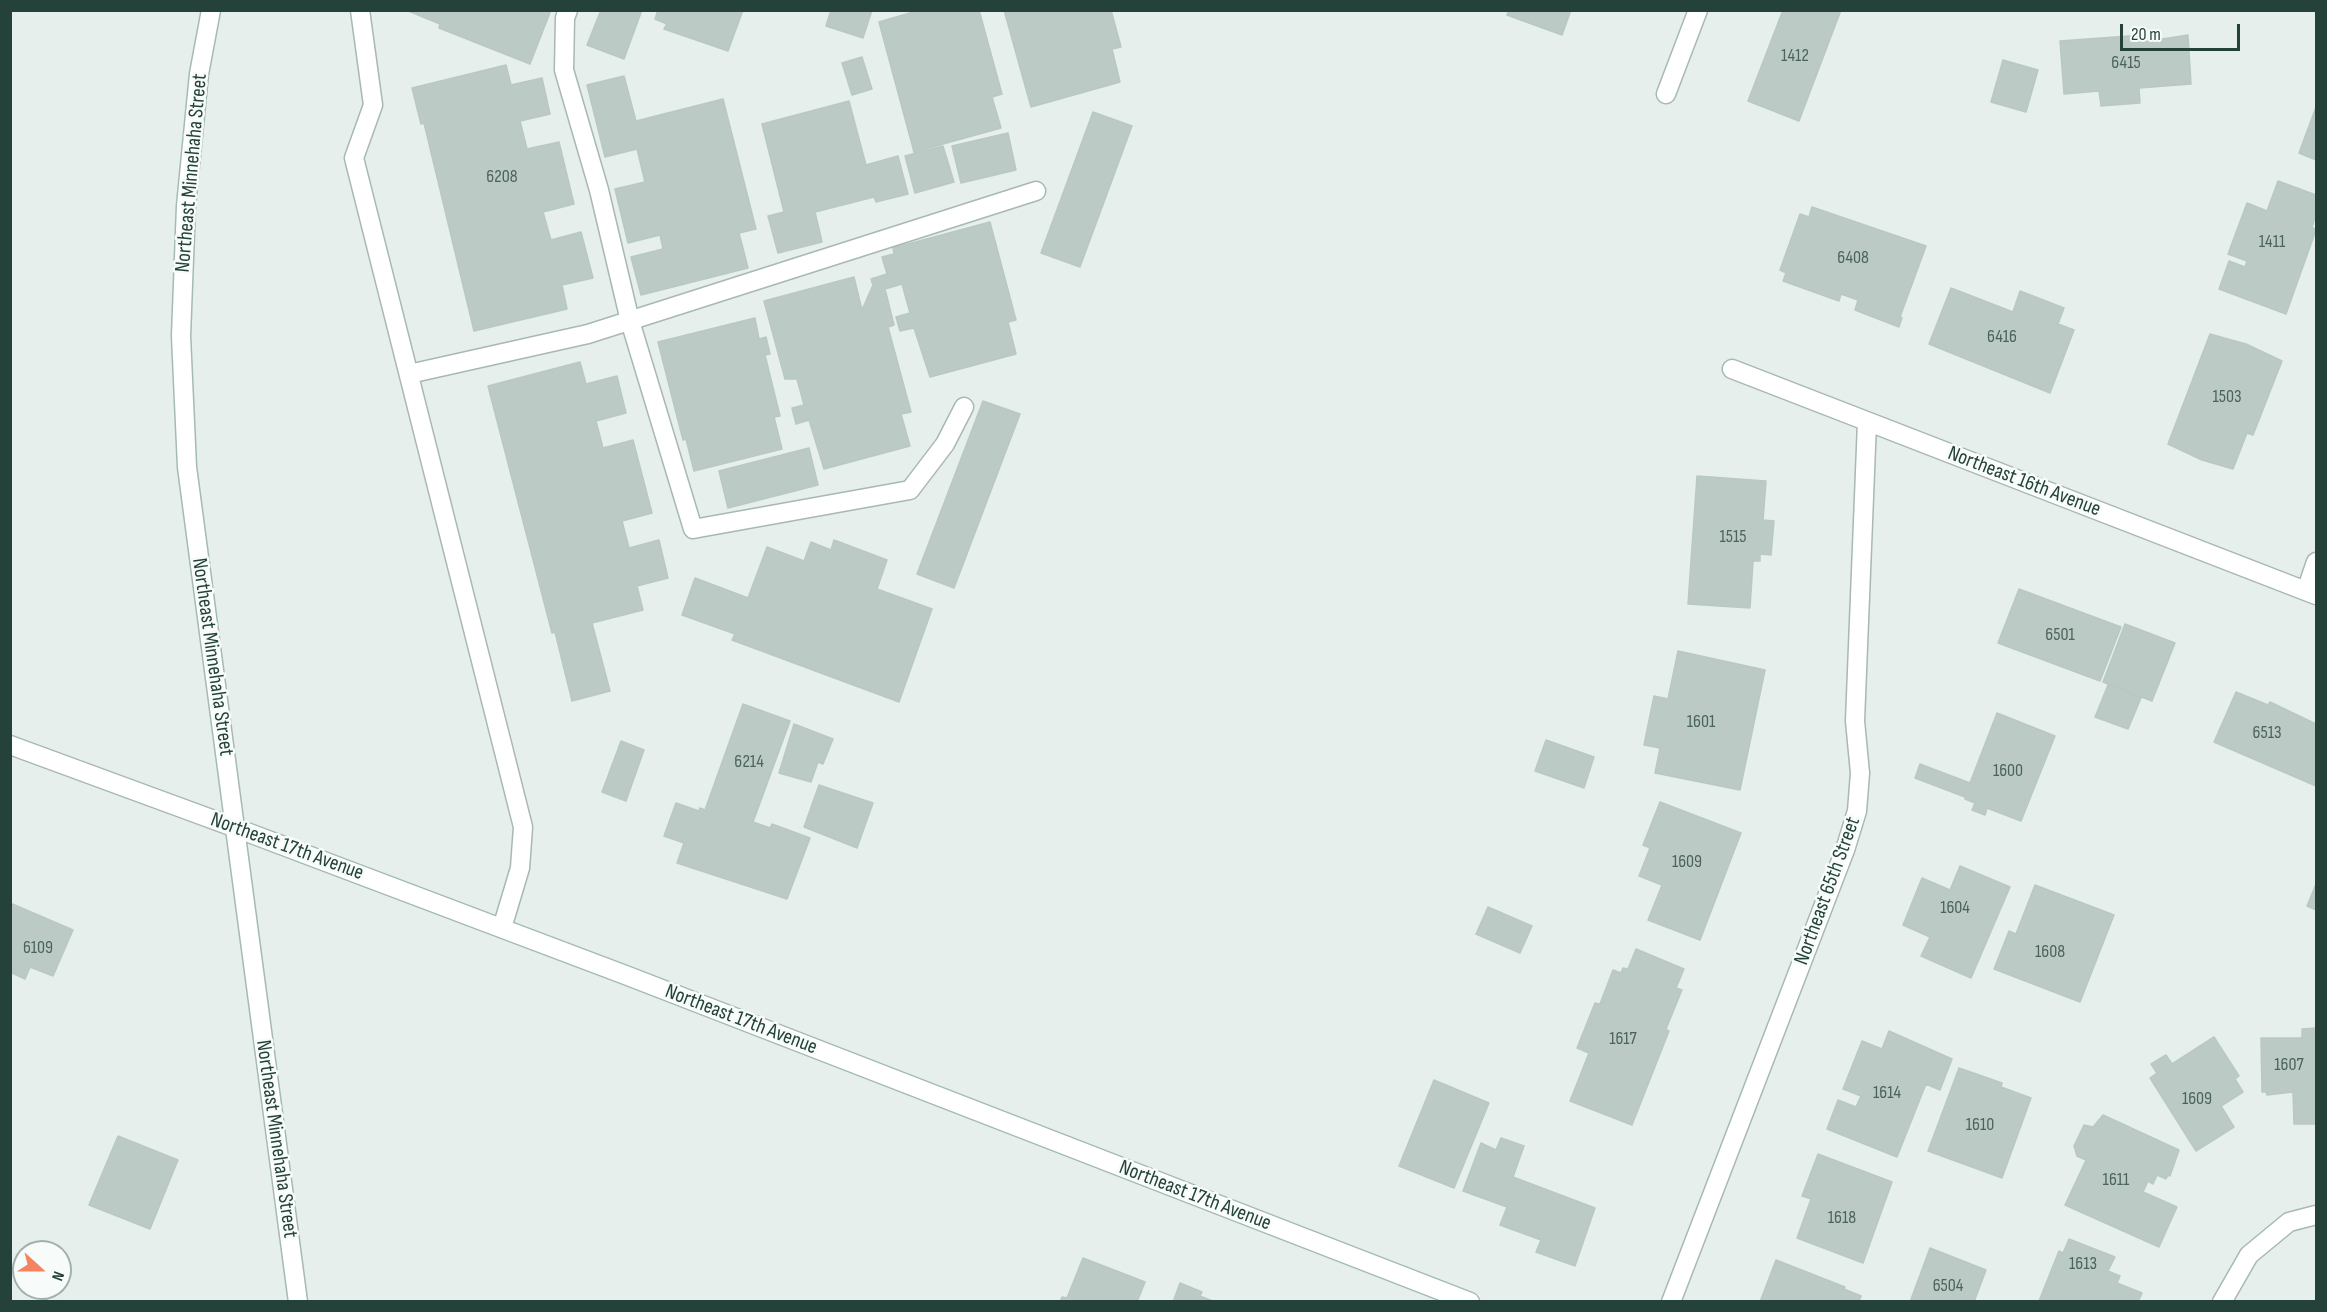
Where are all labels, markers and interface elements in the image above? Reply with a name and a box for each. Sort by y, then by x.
scale bar [2123,12,2243,50]
text: 20 m [2131,24,2161,45]
house number: 1412 [1781,45,1809,67]
house number: 6415 [2111,52,2141,74]
street label: Northeast Minnehaha Street [171,73,213,273]
house number: 6208 [486,166,518,188]
house number: 1411 [2259,231,2285,253]
house number: 6408 [1837,247,1869,269]
house number: 6416 [1987,326,2017,348]
house number: 1503 [2212,386,2242,408]
street label: Northeast 16th Avenue [1944,441,2104,523]
house number: 1515 [1719,526,1747,548]
street label: Northeast Minnehaha Street [186,556,238,758]
house number: 6501 [2045,624,2075,646]
house number: 1601 [1687,711,1715,733]
house number: 6513 [2253,722,2281,744]
house number: 6214 [734,751,764,773]
house number: 1600 [1993,760,2023,782]
street label: Northeast 17th Avenue [207,808,367,886]
street label: Northeast 65th Street [1790,814,1866,968]
house number: 1609 [1672,851,1702,873]
house number: 1604 [1940,897,1970,919]
house number: 6109 [23,937,53,959]
house number: 1608 [2035,941,2065,963]
street label: Northeast 17th Avenue [661,979,821,1061]
house number: 1617 [1609,1028,1637,1050]
street label: Northeast Minnehaha Street [250,1038,302,1240]
house number: 1607 [2274,1054,2304,1076]
house number: 1614 [1873,1082,1901,1104]
house number: 1609 [2182,1088,2212,1110]
house number: 1610 [1966,1114,1994,1136]
street label: Northeast 17th Avenue [1115,1155,1275,1237]
house number: 1611 [2103,1169,2129,1191]
house number: 1618 [1828,1207,1856,1229]
north arrow [12,1240,72,1300]
house number: 1613 [2069,1253,2097,1275]
text: N [47,1269,68,1283]
house number: 6504 [1933,1275,1963,1297]

